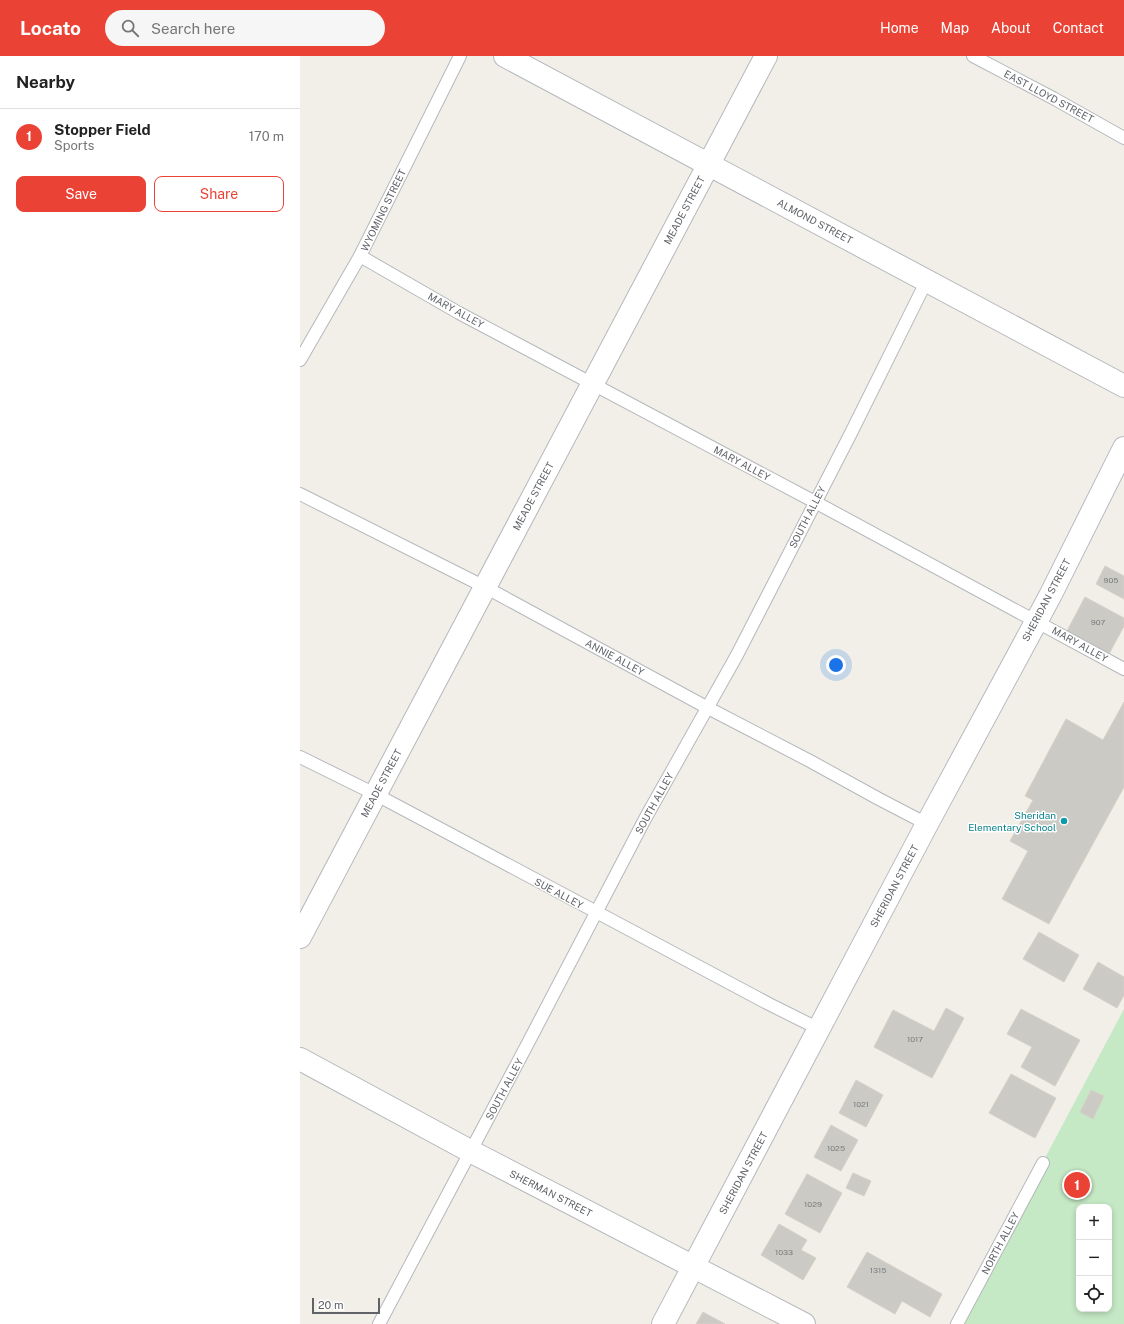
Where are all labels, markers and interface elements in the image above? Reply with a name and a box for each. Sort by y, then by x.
search box [105,10,385,46]
text: Locato [20,17,81,39]
icon: search [119,17,141,39]
text: Search here [151,20,235,37]
text: Home [880,20,919,36]
text: Map [941,20,969,36]
text: About [991,20,1031,36]
text: Contact [1053,20,1104,36]
street label: EAST LLOYD STREET [1002,67,1096,125]
text: Nearby [16,72,75,92]
text: Stopper Field [54,121,151,138]
text: 1 [26,129,32,144]
text: 170 m [249,129,284,144]
text: Sports [54,138,94,153]
street label: WYOMING STREET [358,167,408,253]
street label: MEADE STREET [661,174,707,246]
button: Save [16,176,146,212]
button: Share [154,176,284,212]
street label: ALMOND STREET [775,196,855,246]
street label: MARY ALLEY [426,290,486,330]
street label: MARY ALLEY [712,443,772,483]
street label: MEADE STREET [510,460,556,532]
street label: SOUTH ALLEY [786,484,828,550]
street label: SHERIDAN STREET [1019,557,1073,643]
house number: 905 [1104,575,1118,585]
house number: 907 [1091,617,1105,627]
street label: MARY ALLEY [1050,624,1110,664]
street label: ANNIE ALLEY [584,636,646,678]
your location [826,655,846,675]
street label: MEADE STREET [358,747,404,819]
street label: SOUTH ALLEY [632,770,676,836]
place label: Sheridan Elementary School [968,809,1056,833]
marker: Sheridan Elementary School [1059,816,1069,826]
street label: SHERIDAN STREET [867,843,921,929]
street label: SUE ALLEY [533,875,585,911]
house number: 1017 [907,1034,923,1044]
street label: SOUTH ALLEY [483,1056,525,1122]
house number: 1021 [853,1099,869,1109]
street label: SHERIDAN STREET [716,1130,770,1216]
house number: 1025 [827,1143,845,1153]
street label: SHERMAN STREET [508,1167,594,1219]
pin: 1 [1064,1170,1090,1200]
house number: 1029 [804,1199,822,1209]
map controls [1076,1204,1112,1312]
button: + [1076,1204,1112,1240]
street label: NORTH ALLEY [979,1210,1021,1276]
button: − [1076,1240,1112,1276]
house number: 1033 [775,1247,793,1257]
house number: 1315 [870,1265,886,1275]
button: locate [1076,1276,1112,1312]
scale bar [312,1296,380,1315]
text: 20 m [318,1299,343,1311]

